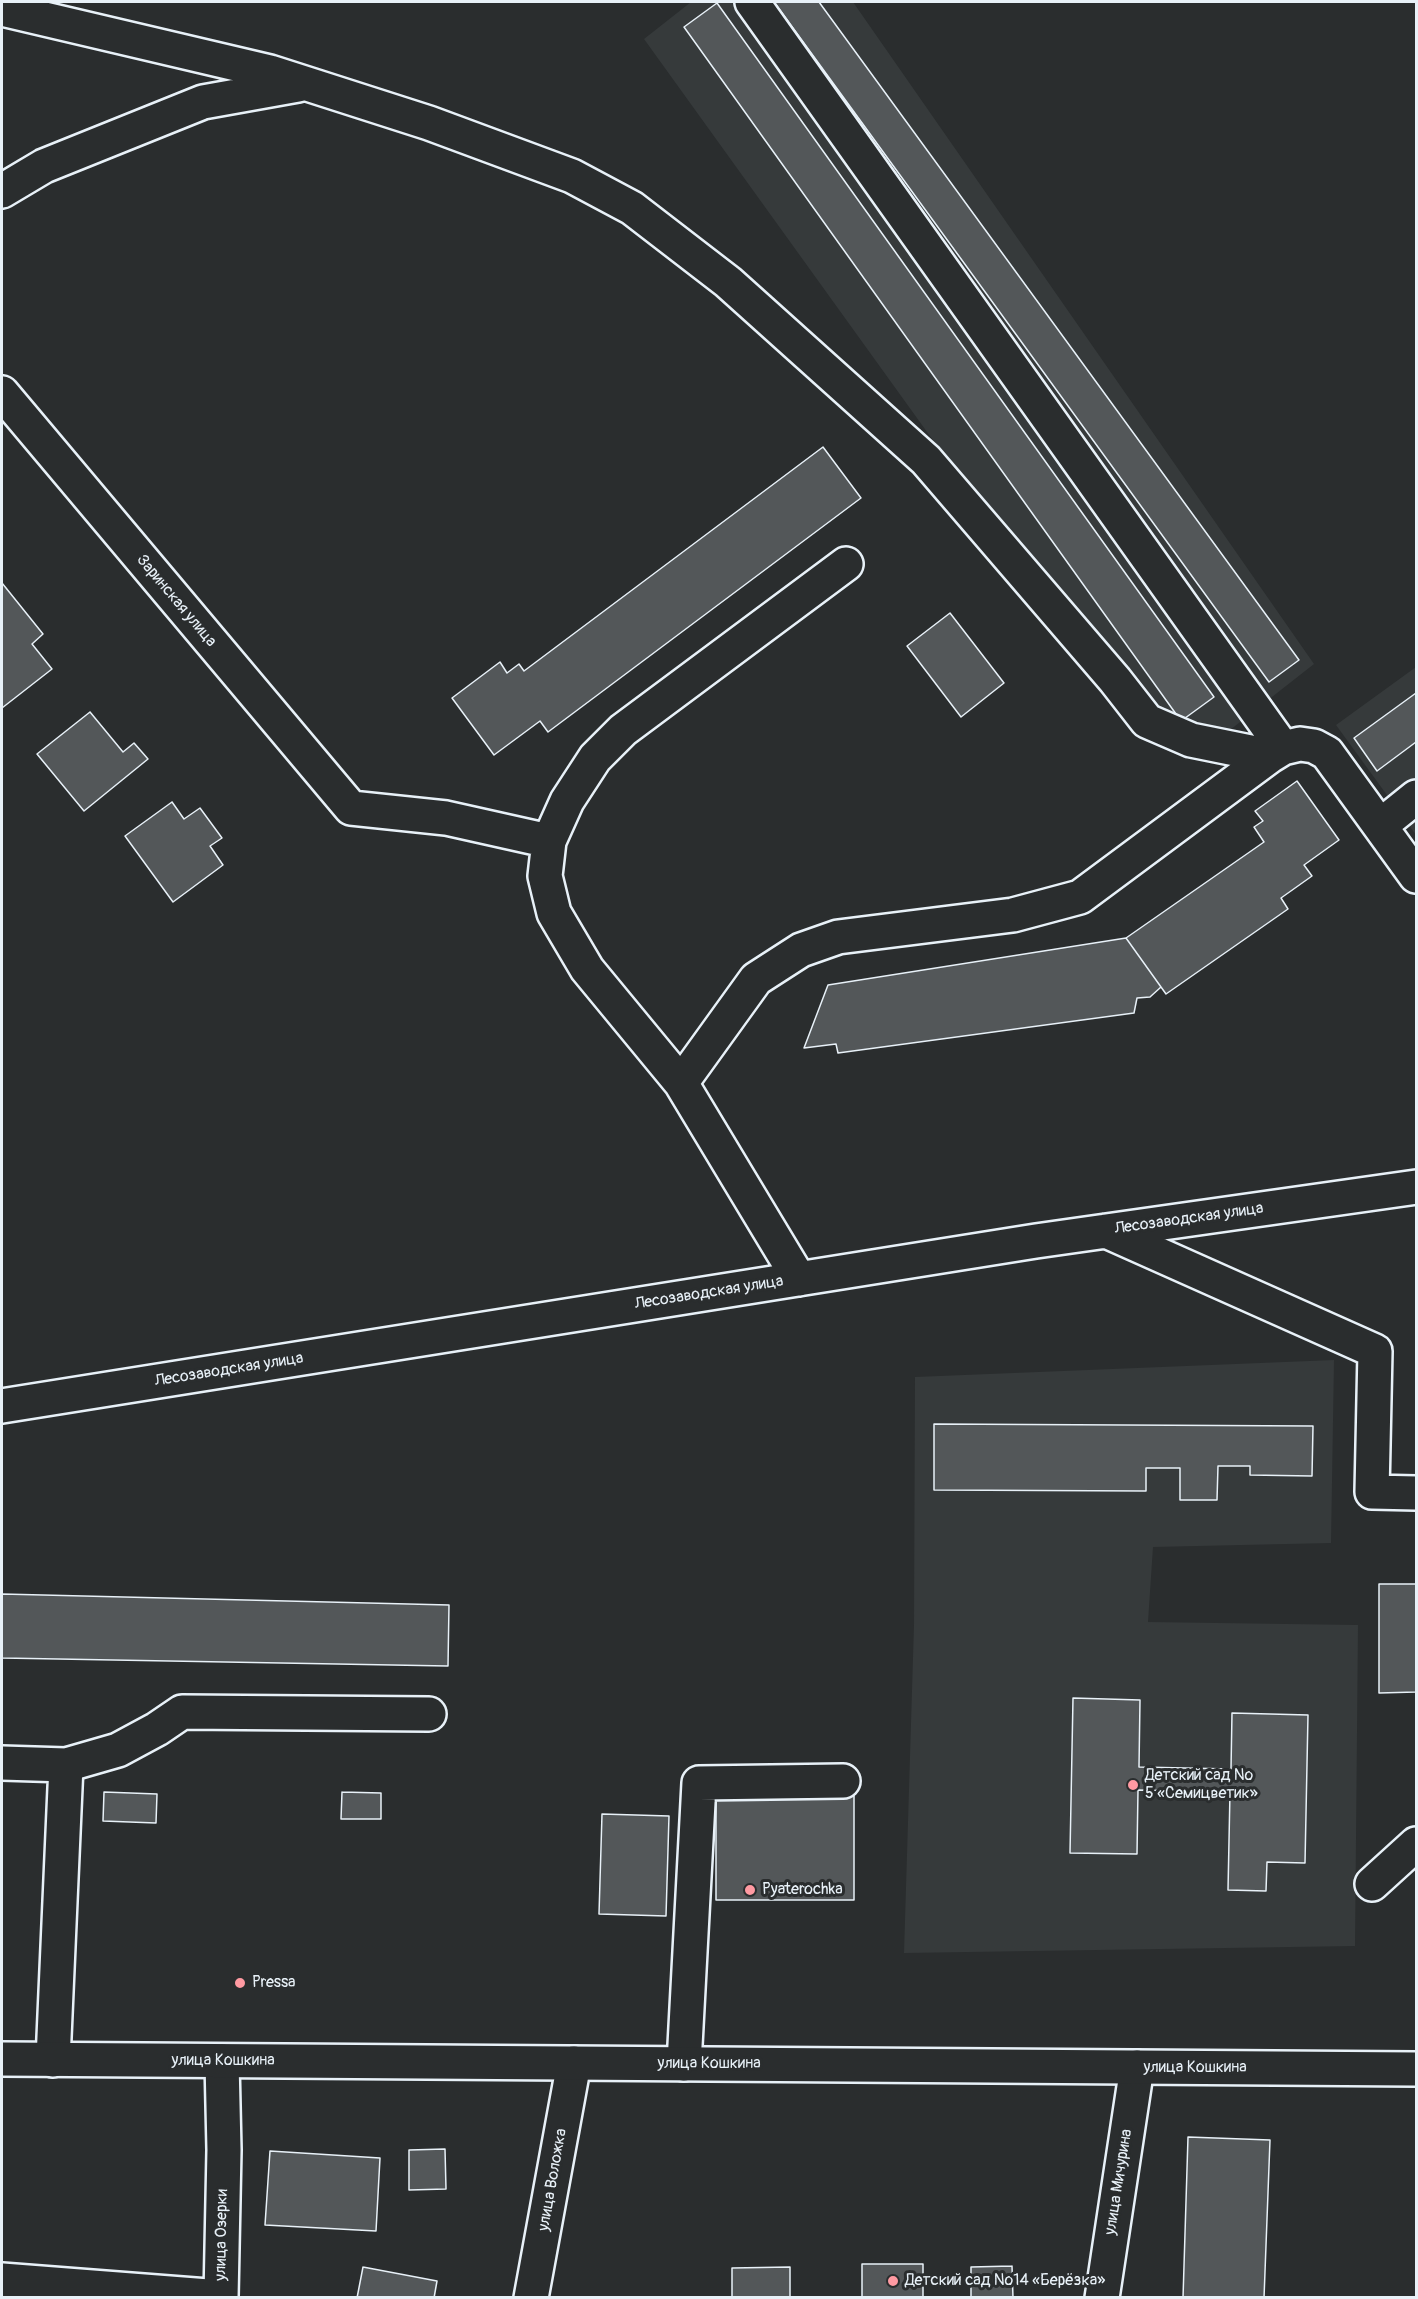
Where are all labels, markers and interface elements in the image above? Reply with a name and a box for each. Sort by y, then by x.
street label: Заринская улица [132,551,220,651]
street label: Лесозаводская улица [1113,1199,1265,1239]
street label: Лесозаводская улица [633,1272,785,1314]
street label: Лесозаводская улица [153,1349,305,1391]
place label: Детский сад № 5 «Семицветик» [1145,1766,1258,1804]
marker: Детский сад № 5 «Семицветик» [1126,1778,1140,1792]
place label: Pyaterochka [762,1880,843,1900]
marker: Pyaterochka [743,1883,757,1897]
place label: Pressa [252,1973,296,1993]
marker: Pressa [233,1976,247,1990]
street label: улица Кошкина [171,2051,275,2071]
street label: улица Кошкина [657,2054,761,2074]
street label: улица Кошкина [1143,2058,1247,2078]
street label: улица Воложка [535,2127,571,2233]
street label: улица Мичурина [1101,2128,1137,2236]
street label: улица Озерки [212,2189,232,2281]
place label: Детский сад №14 «Берёзка» [905,2271,1105,2291]
marker: Детский сад №14 «Берёзка» [886,2274,900,2288]

